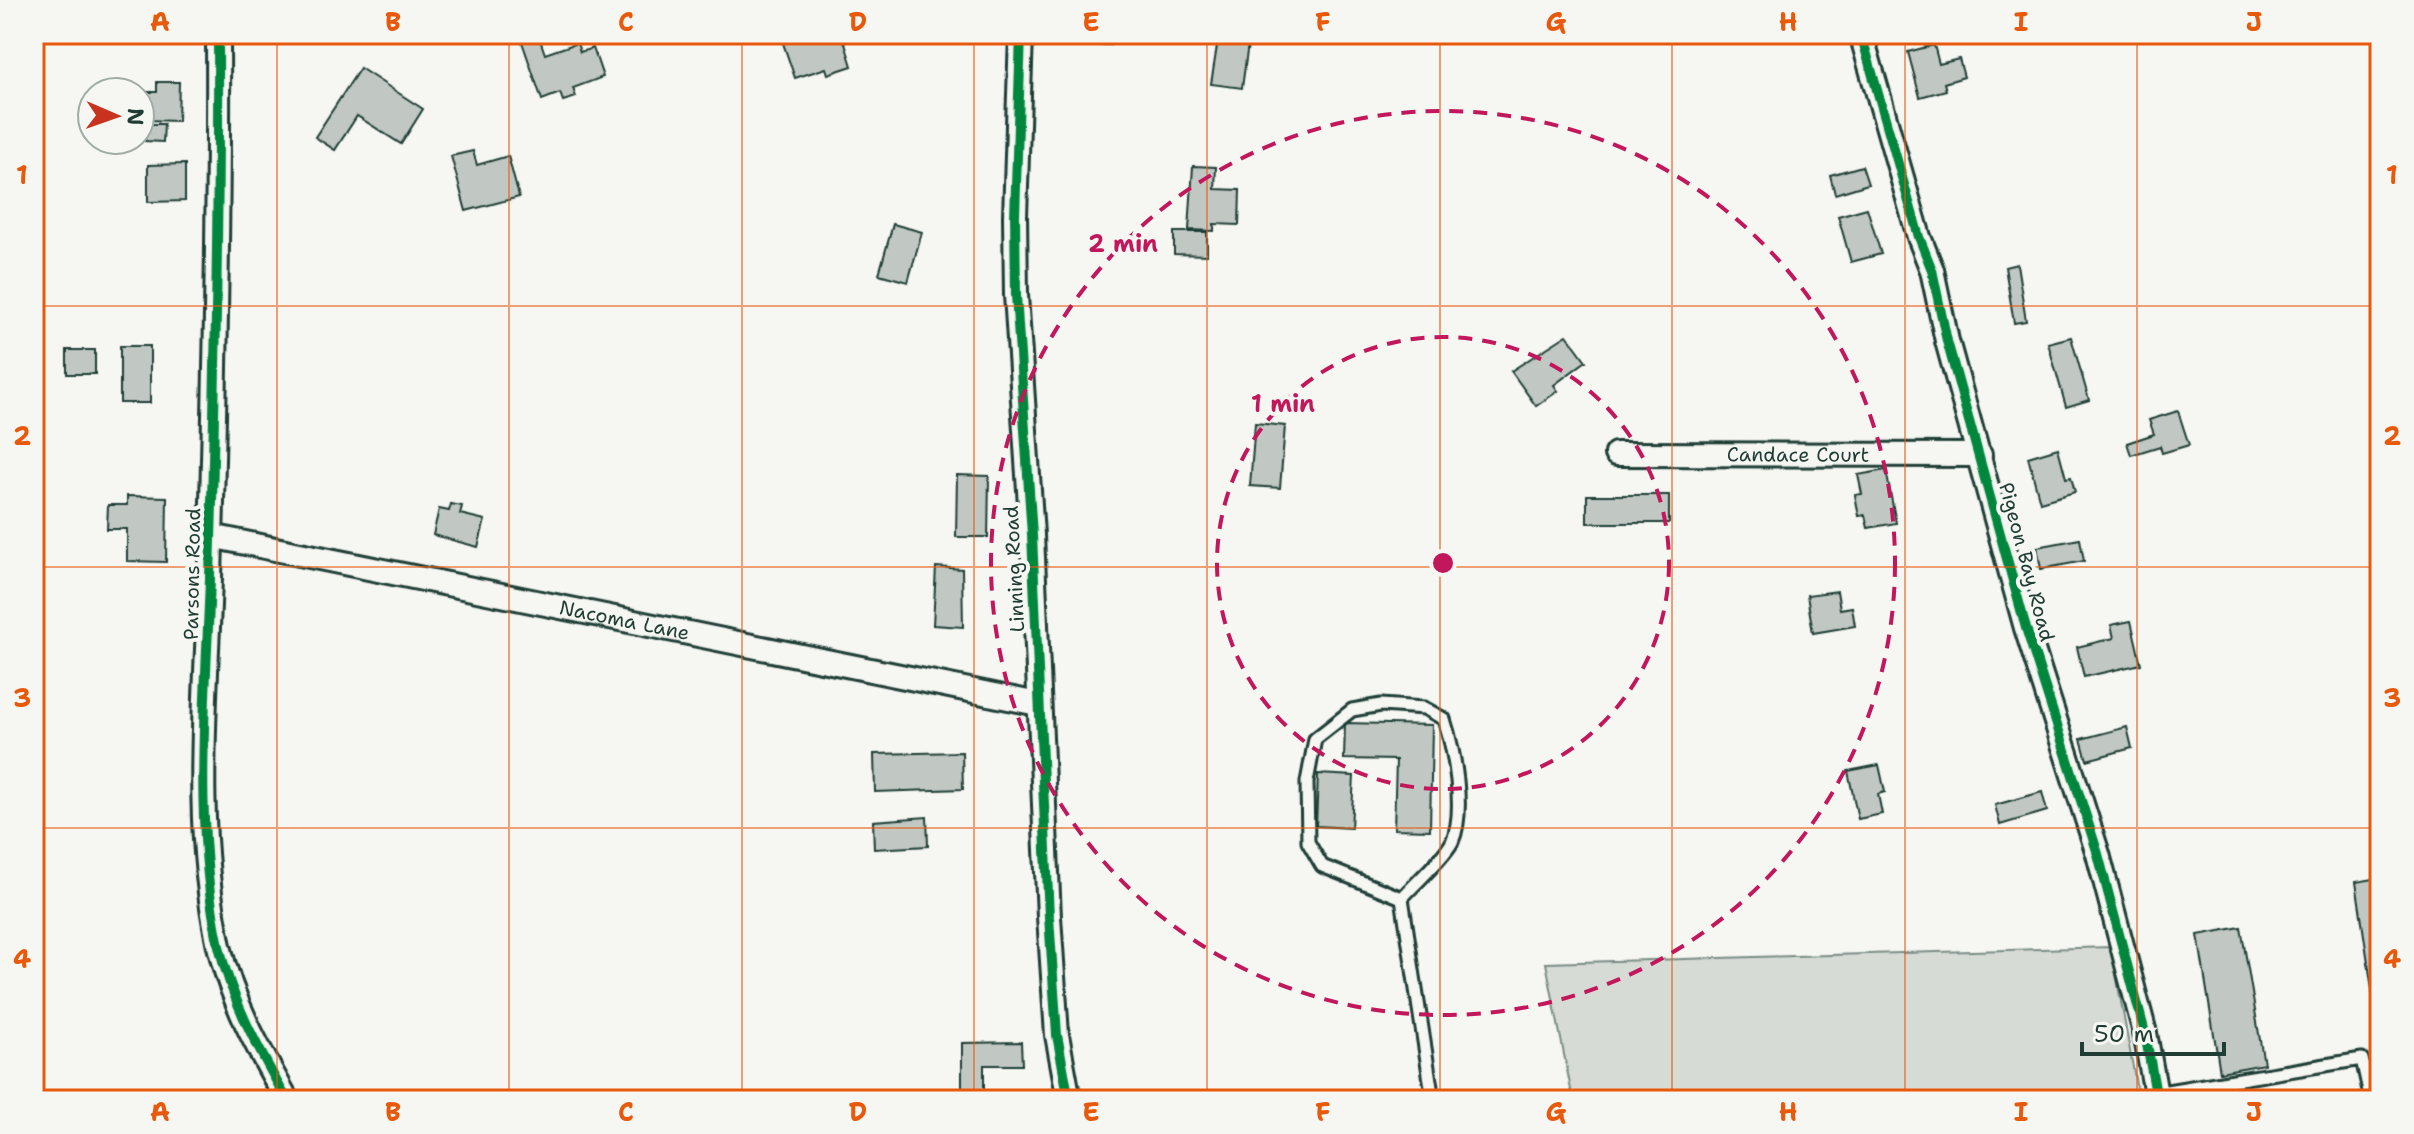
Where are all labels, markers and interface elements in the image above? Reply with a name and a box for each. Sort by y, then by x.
text: A [150,4,170,39]
text: B [385,4,401,39]
text: C [618,4,634,39]
text: D [849,4,867,39]
text: E [1082,4,1100,39]
text: F [1315,4,1331,39]
text: G [1546,4,1567,39]
text: H [1779,4,1797,39]
text: I [2014,4,2028,39]
text: J [2246,4,2262,39]
north arrow [76,76,156,156]
text: N [121,107,150,126]
text: 1 [16,157,28,192]
text: 1 [2386,157,2398,192]
text: 2 min [1088,228,1158,260]
text: 1 min [1251,388,1315,420]
text: 2 [13,418,31,453]
text: 2 [2383,418,2401,453]
street label: Candace Court [1727,441,1869,468]
street label: Pigeon Bay Road [1993,480,2061,645]
street label: Linning Road [998,505,1030,633]
street label: Parsons Road [178,507,206,640]
centre of rings [1429,549,1457,577]
street label: Nacoma Lane [557,594,692,646]
text: 3 [13,680,31,715]
text: 3 [2383,680,2401,715]
text: 4 [13,941,31,976]
text: 4 [2383,941,2401,976]
scale bar [2082,1006,2224,1056]
text: 50 m [2094,1018,2154,1050]
text: A [150,1094,170,1129]
text: B [385,1094,401,1129]
text: C [618,1094,634,1129]
text: D [849,1094,867,1129]
text: E [1082,1094,1100,1129]
text: F [1315,1094,1331,1129]
text: G [1546,1094,1567,1129]
text: H [1779,1094,1797,1129]
text: I [2014,1094,2028,1129]
text: J [2246,1094,2262,1129]

